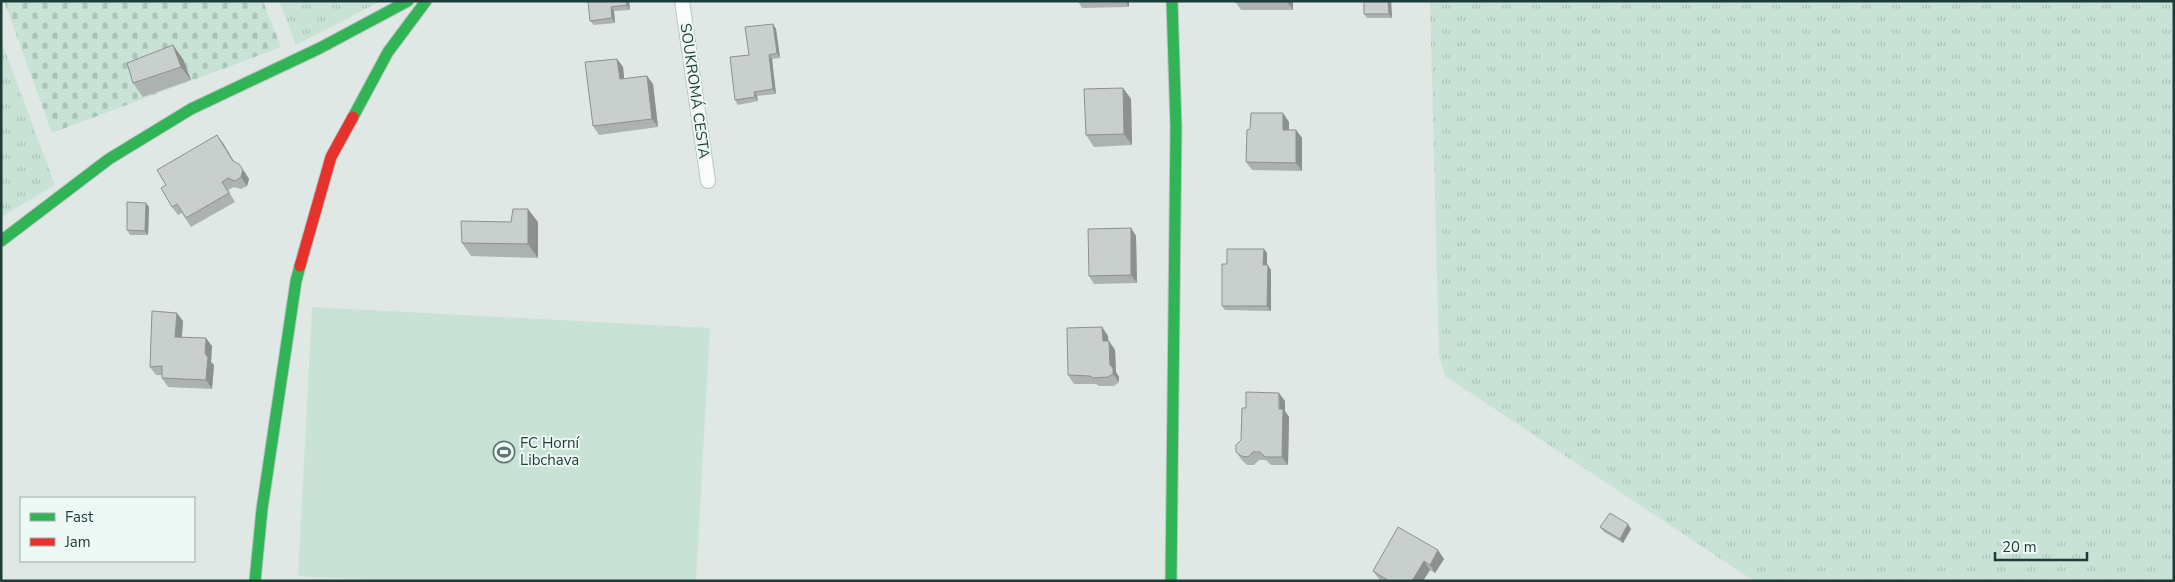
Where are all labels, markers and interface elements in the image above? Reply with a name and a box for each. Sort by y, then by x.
street label: SOUKROMÁ CESTA [676,22,714,160]
place label: FC Horní Libchava [520,433,581,470]
sports icon: FC Horní Libchava [492,440,516,464]
legend [20,497,195,562]
text: Fast [65,507,94,527]
scale bar [1995,530,2088,562]
text: Jam [64,532,91,552]
text: 20 m [2002,537,2037,557]

